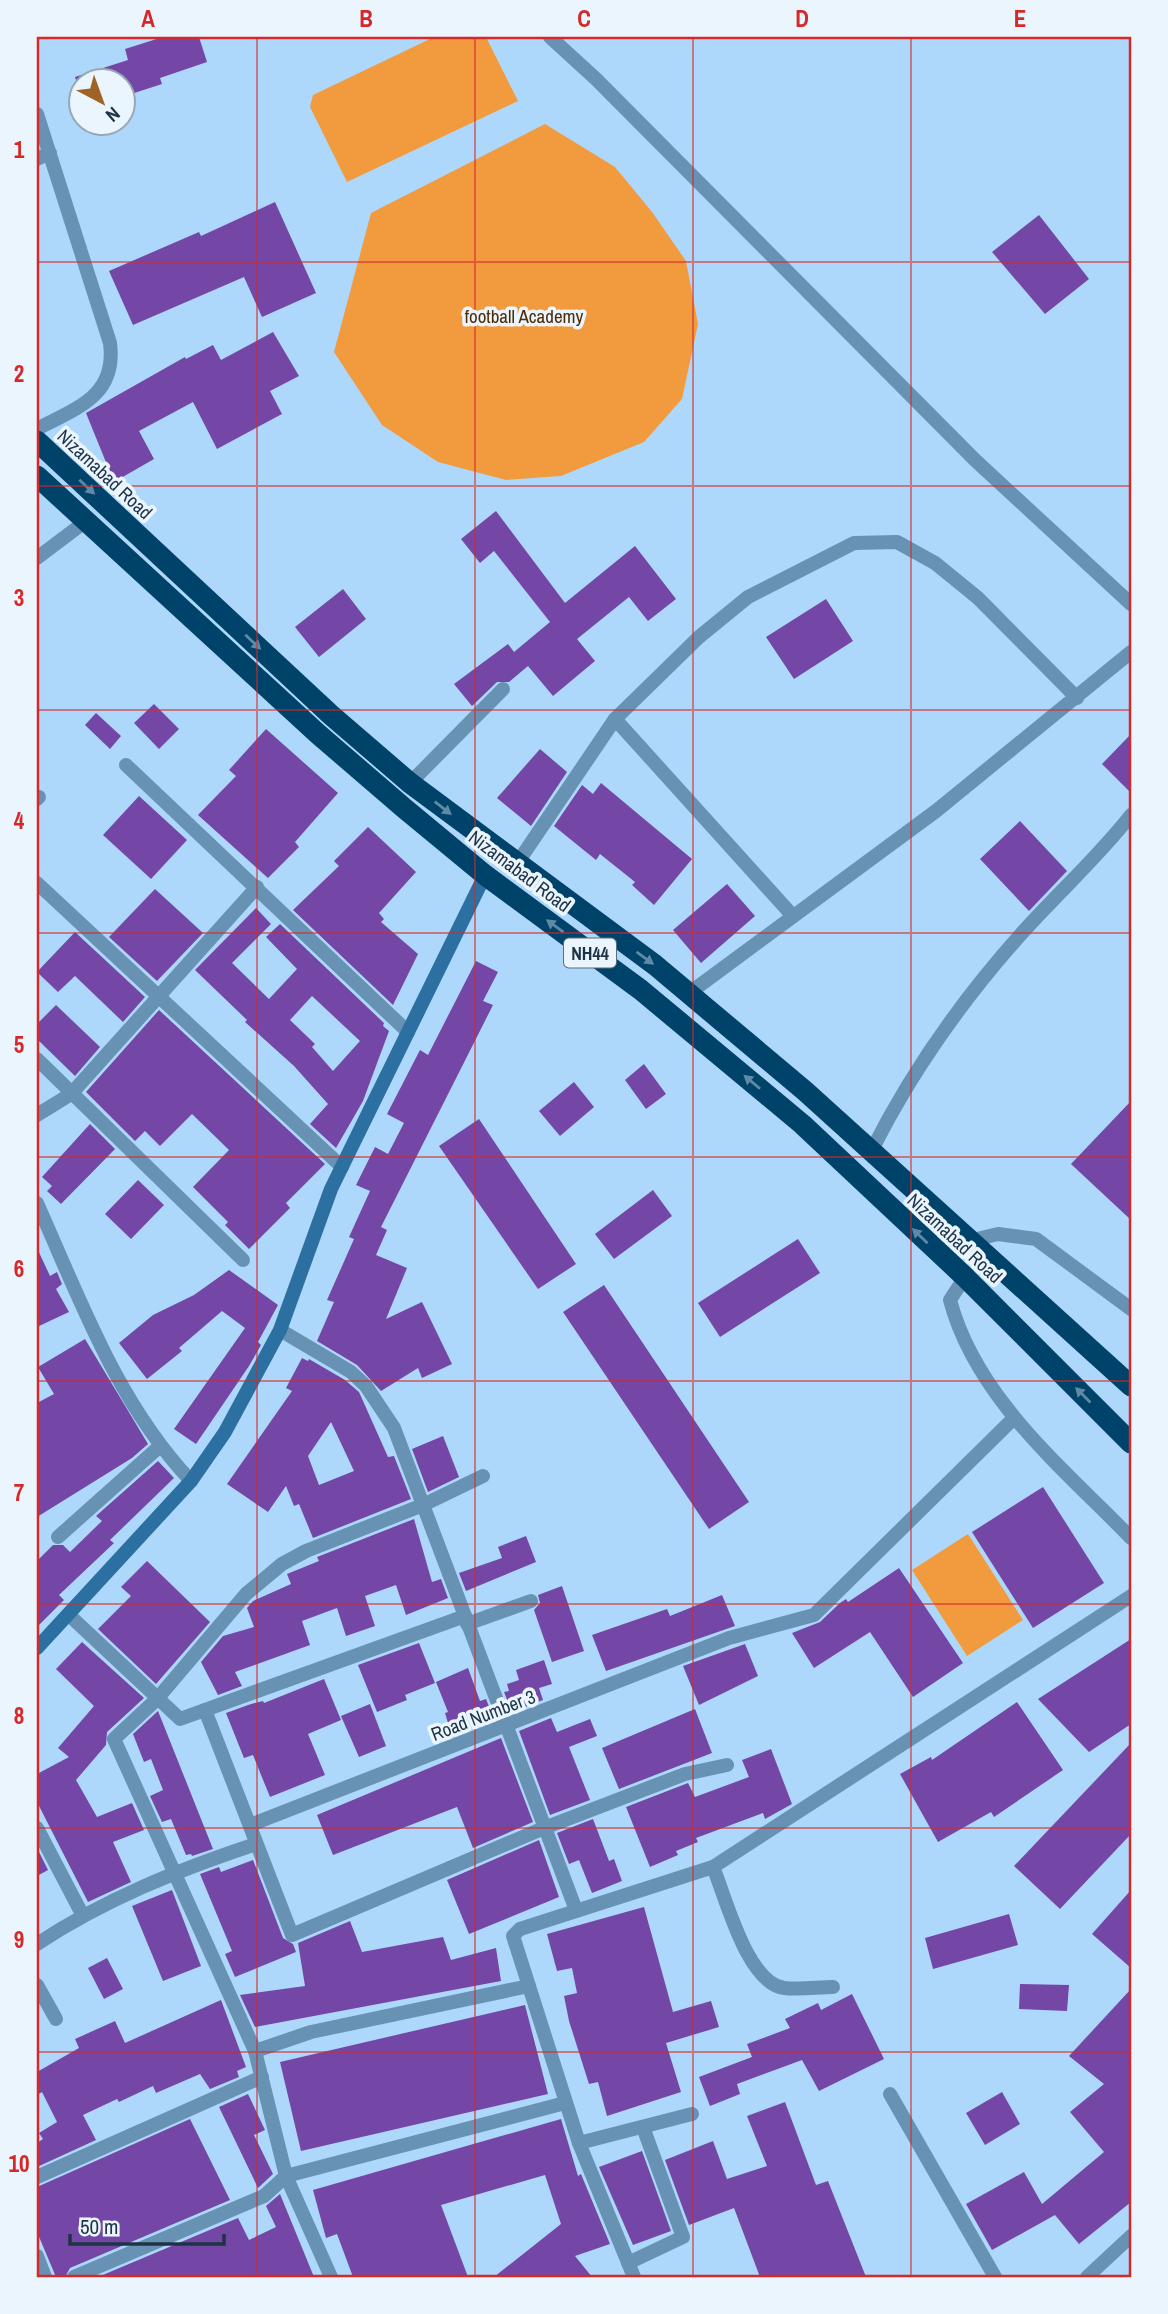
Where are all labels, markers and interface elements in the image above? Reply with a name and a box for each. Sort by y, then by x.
text: A [141,3,155,34]
text: B [359,3,373,34]
text: C [577,3,591,34]
text: D [795,3,809,34]
text: E [1014,3,1026,34]
north arrow [66,66,136,136]
text: N [100,101,126,128]
text: 1 [14,134,25,165]
park label: football Academy [465,303,584,329]
text: 2 [14,358,24,389]
street label: Nizamabad Road [52,423,158,525]
one-way arrow [78,479,95,495]
text: 3 [14,582,24,613]
one-way arrow [244,634,261,650]
one-way arrow [433,801,452,815]
text: 4 [14,805,25,836]
street label: Nizamabad Road [464,824,576,918]
one-way arrow [546,920,564,934]
road number: NH44 [564,938,616,968]
one-way arrow [636,951,654,965]
text: 5 [14,1029,24,1060]
one-way arrow [744,1075,762,1090]
street label: Nizamabad Road [902,1187,1008,1289]
one-way arrow [912,1229,929,1245]
text: 6 [14,1253,24,1284]
one-way arrow [1075,1387,1092,1403]
text: 7 [14,1477,24,1508]
street label: Road Number 3 [427,1683,539,1747]
text: 8 [14,1700,24,1731]
text: 9 [14,1924,24,1955]
text: 10 [9,2148,29,2179]
scale bar [70,2202,224,2246]
text: 50 m [80,2212,118,2241]

